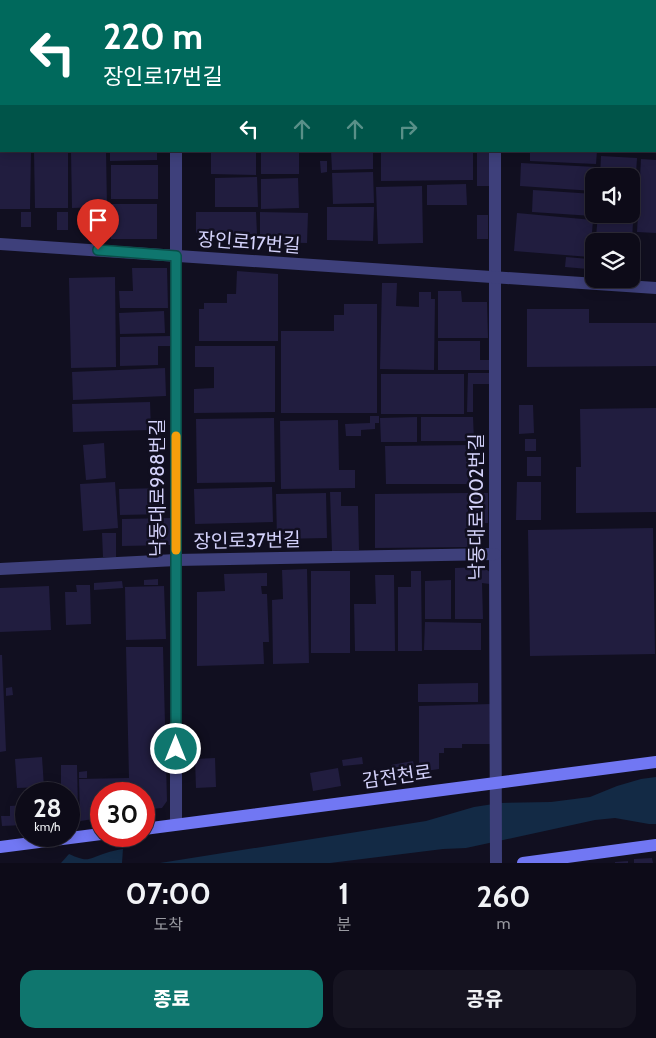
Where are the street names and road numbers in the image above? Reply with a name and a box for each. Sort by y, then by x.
street label: 장인로17번길 [197,227,301,258]
street label: 낙동대로988번길 [146,419,169,557]
street label: 낙동대로1002번길 [465,433,488,581]
street label: 장인로37번길 [193,528,301,553]
street label: 감전천로 [361,760,433,793]

